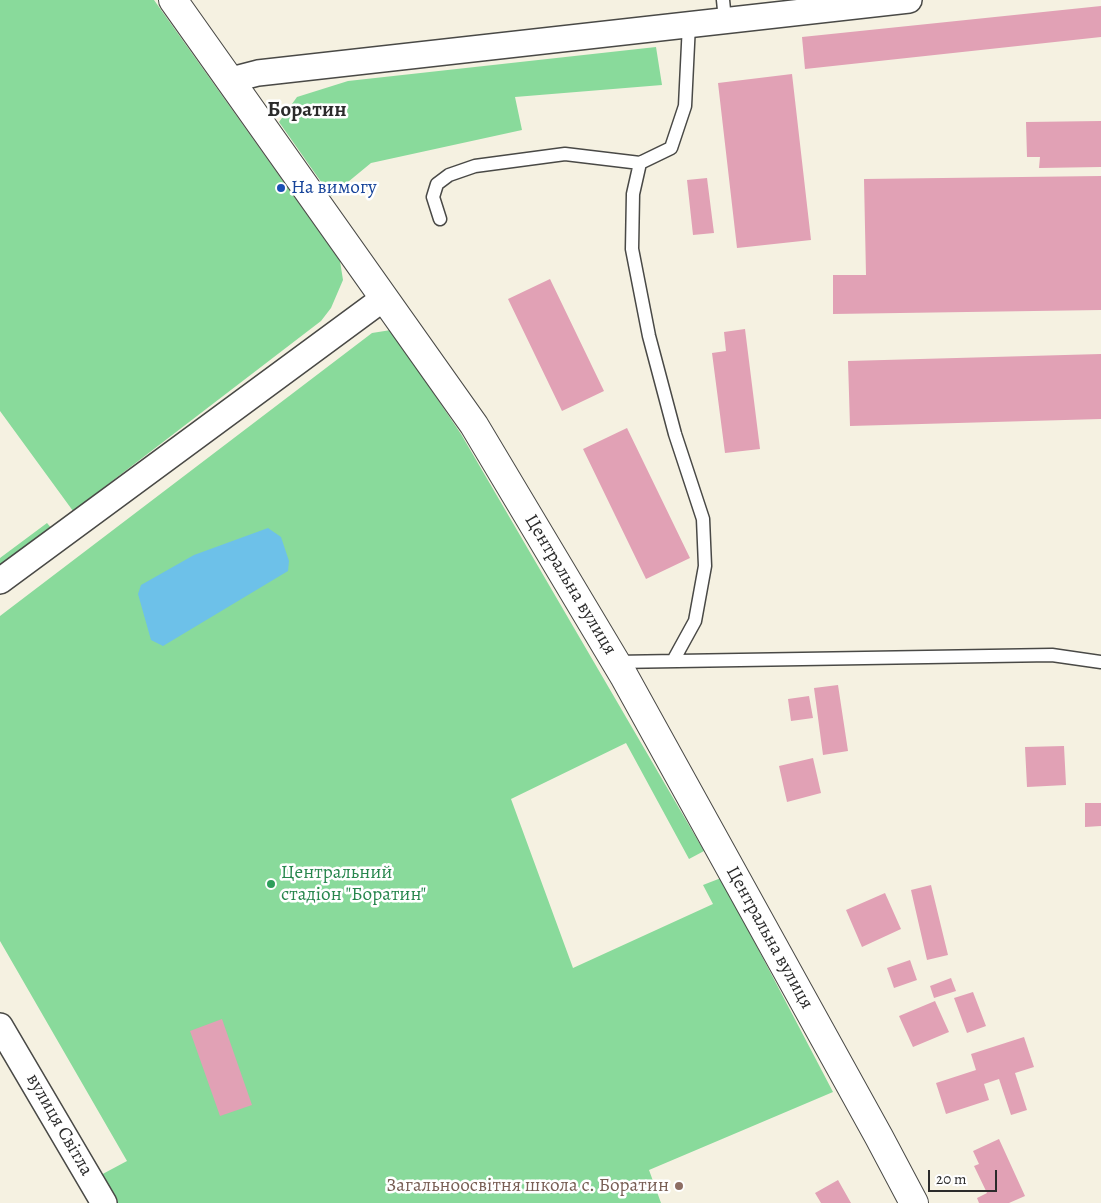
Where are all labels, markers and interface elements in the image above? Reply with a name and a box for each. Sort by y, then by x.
district label: Боратин [267,98,347,124]
place label: На вимогу [291,177,376,199]
marker: На вимогу [275,182,287,194]
street label: Центральна вулиця [519,511,621,659]
place label: Центральний стадіон "Боратин" [281,862,426,906]
street label: Центральна вулиця [720,863,818,1013]
marker: Центральний стадіон "Боратин" [265,878,277,890]
street label: вулиця Світла [21,1070,97,1180]
scale bar [931,1160,1000,1192]
text: 20 m [936,1169,967,1189]
place label: Загальноосвітня школа с. Боратин [386,1175,669,1197]
marker: Загальноосвітня школа с. Боратин [673,1180,685,1192]

